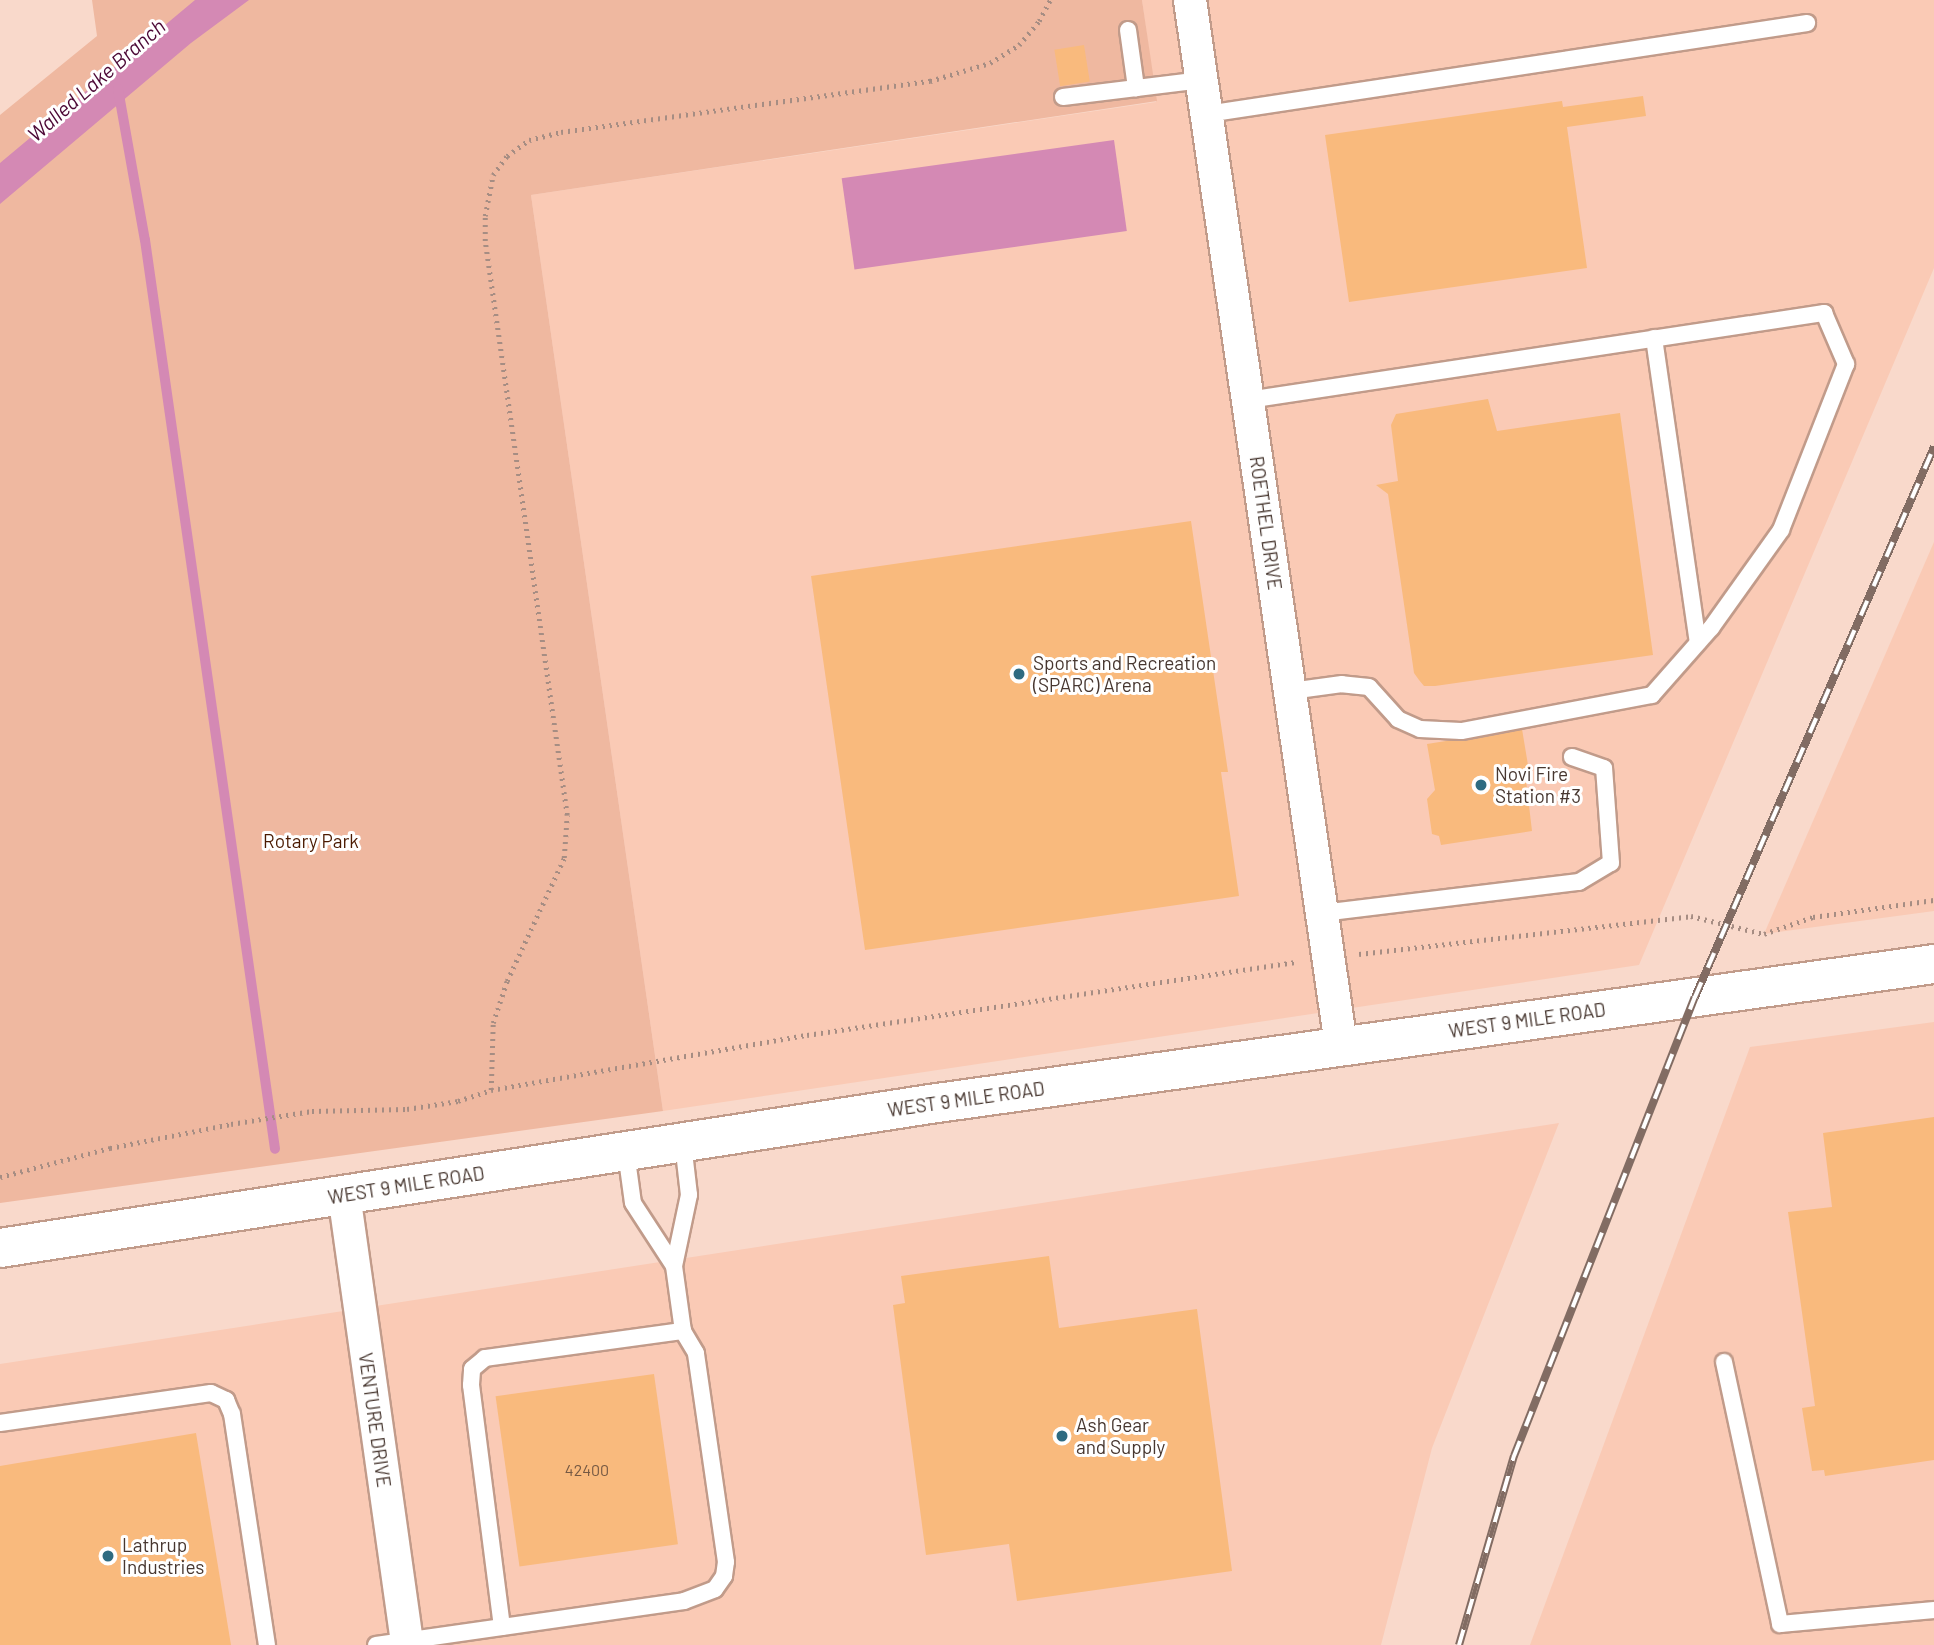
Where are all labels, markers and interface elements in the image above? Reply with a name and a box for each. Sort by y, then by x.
water label: Walled Lake Branch [22,13,170,147]
street label: ROETHEL DRIVE [1245,455,1287,591]
place label: Sports and Recreation (SPARC) Arena [1033,652,1216,696]
marker: Sports and Recreation (SPARC) Arena [1011,666,1027,682]
place label: Novi Fire Station #3 [1495,763,1581,807]
marker: Novi Fire Station #3 [1473,777,1489,793]
park label: Rotary Park [263,830,359,852]
street label: WEST 9 MILE ROAD [1447,998,1607,1042]
street label: WEST 9 MILE ROAD [886,1077,1046,1121]
street label: WEST 9 MILE ROAD [326,1161,486,1209]
street label: VENTURE DRIVE [354,1351,396,1489]
place label: Ash Gear and Supply [1076,1414,1165,1458]
marker: Ash Gear and Supply [1054,1428,1070,1444]
house number: 42400 [565,1460,609,1480]
place label: Lathrup Industries [122,1534,204,1578]
marker: Lathrup Industries [100,1548,116,1564]

